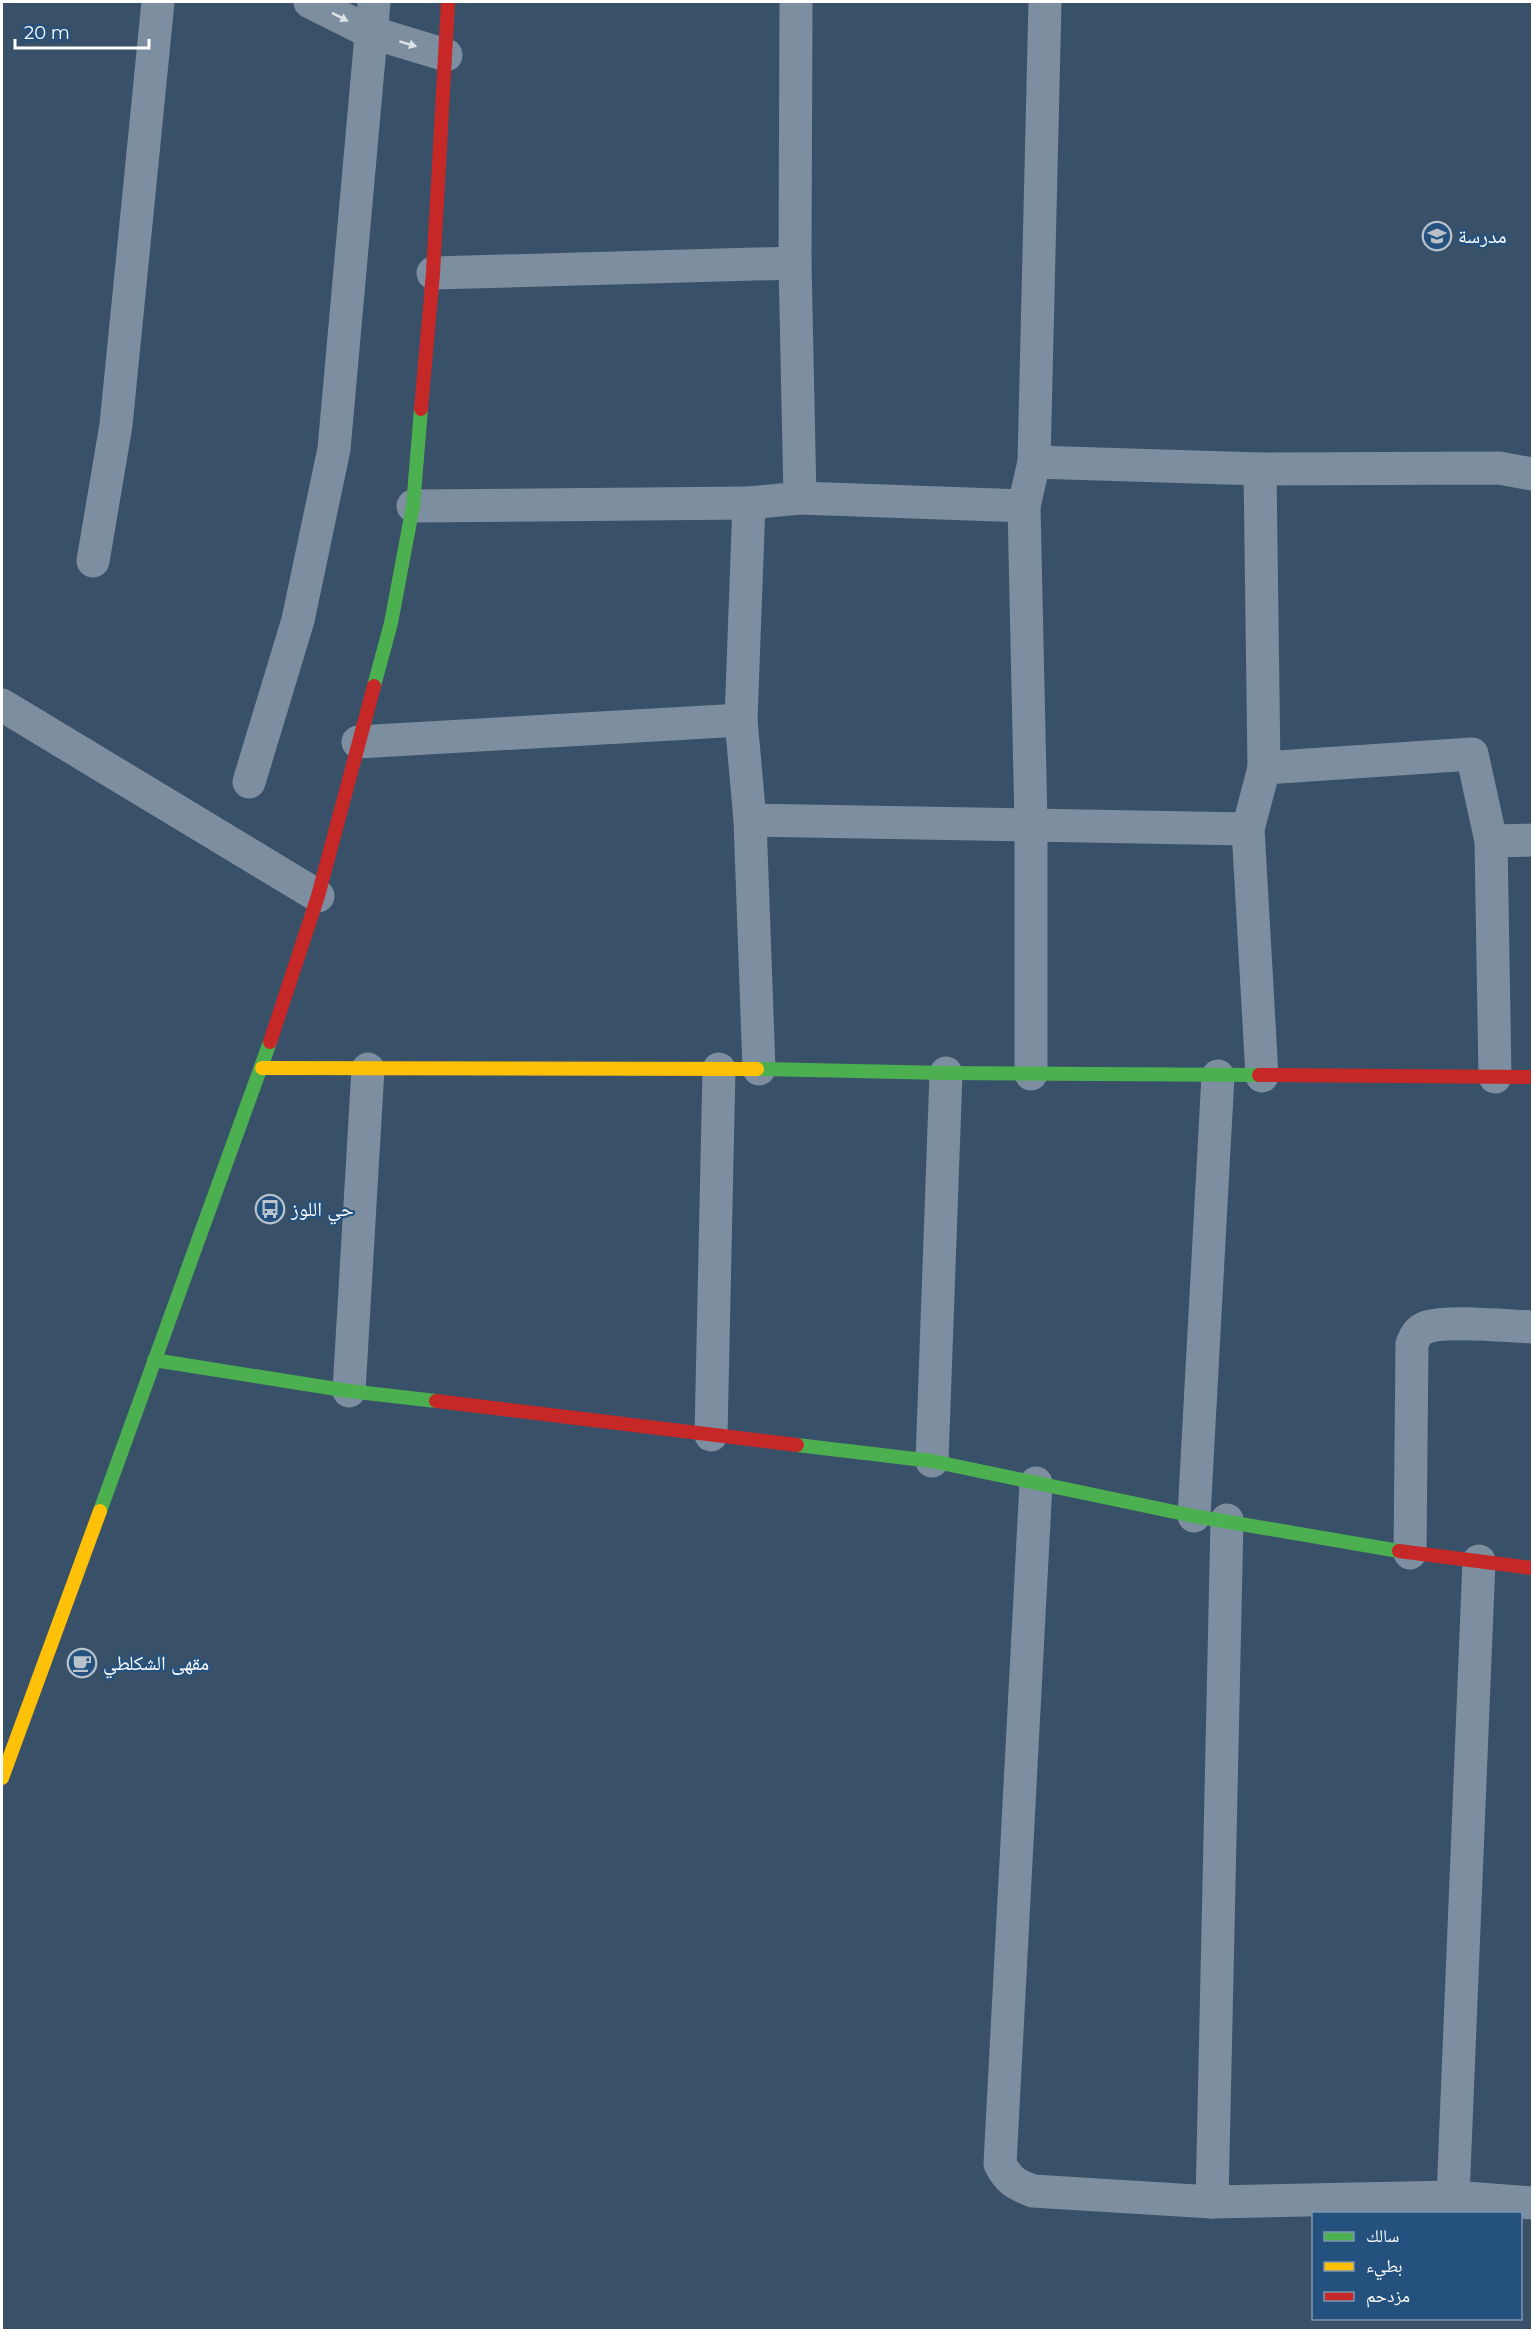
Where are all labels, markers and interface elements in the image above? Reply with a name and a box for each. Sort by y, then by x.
scale bar [15,12,148,50]
one-way arrow [332,12,349,22]
text: 20 m [24,22,70,44]
one-way arrow [399,40,417,49]
school or university icon: مدرسة [1421,220,1453,252]
place label: مدرسة [1458,224,1507,248]
bus stop icon: حي اللوز [254,1193,286,1225]
place label: حي اللوز [290,1197,354,1225]
cafe icon: مقهى الشكلطي [66,1647,98,1679]
place label: مقهى الشكلطي [103,1651,209,1679]
legend [1312,2212,1522,2320]
text: سالك [1366,2225,1399,2247]
text: بطيء [1366,2255,1403,2281]
text: مزدحم [1366,2285,1410,2308]

